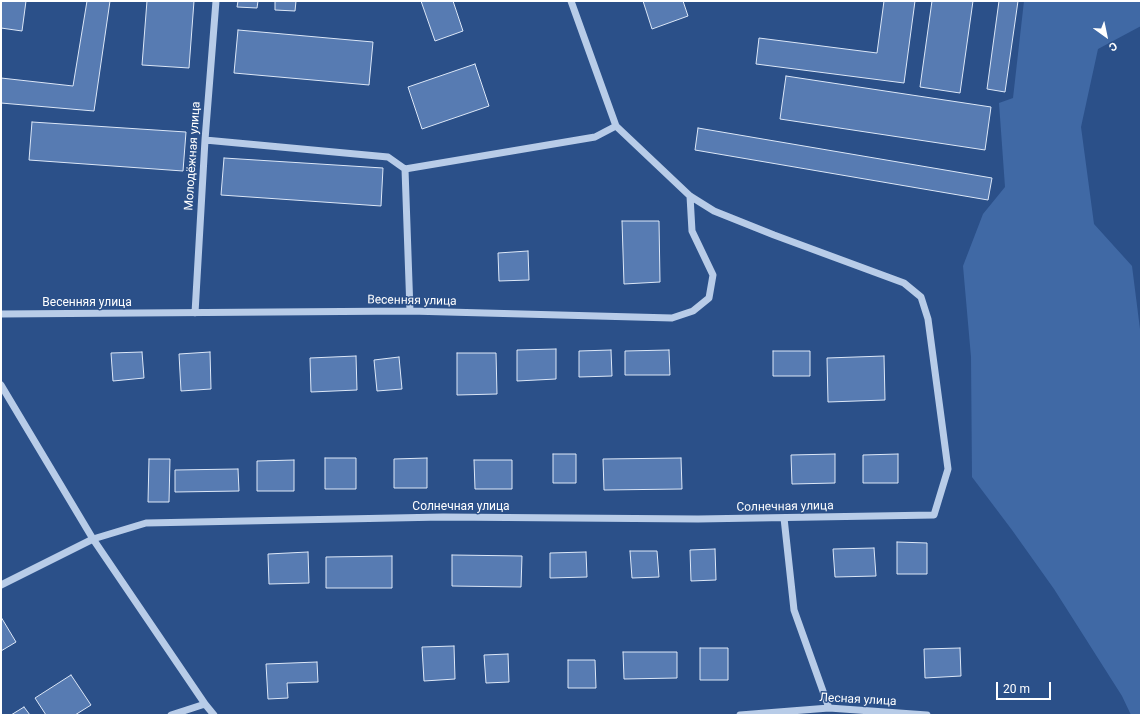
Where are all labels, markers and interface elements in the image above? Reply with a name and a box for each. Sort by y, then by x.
north arrow [1086,16,1126,56]
text: С [1106,39,1119,54]
street label: Молодёжная улица [182,101,204,211]
street label: Весенняя улица [367,293,457,309]
street label: Весенняя улица [42,296,132,310]
street label: Солнечная улица [736,499,834,515]
street label: Солнечная улица [412,500,510,514]
scale bar [998,674,1053,700]
text: 20 m [1003,682,1030,696]
street label: Лесная улица [819,691,897,709]

